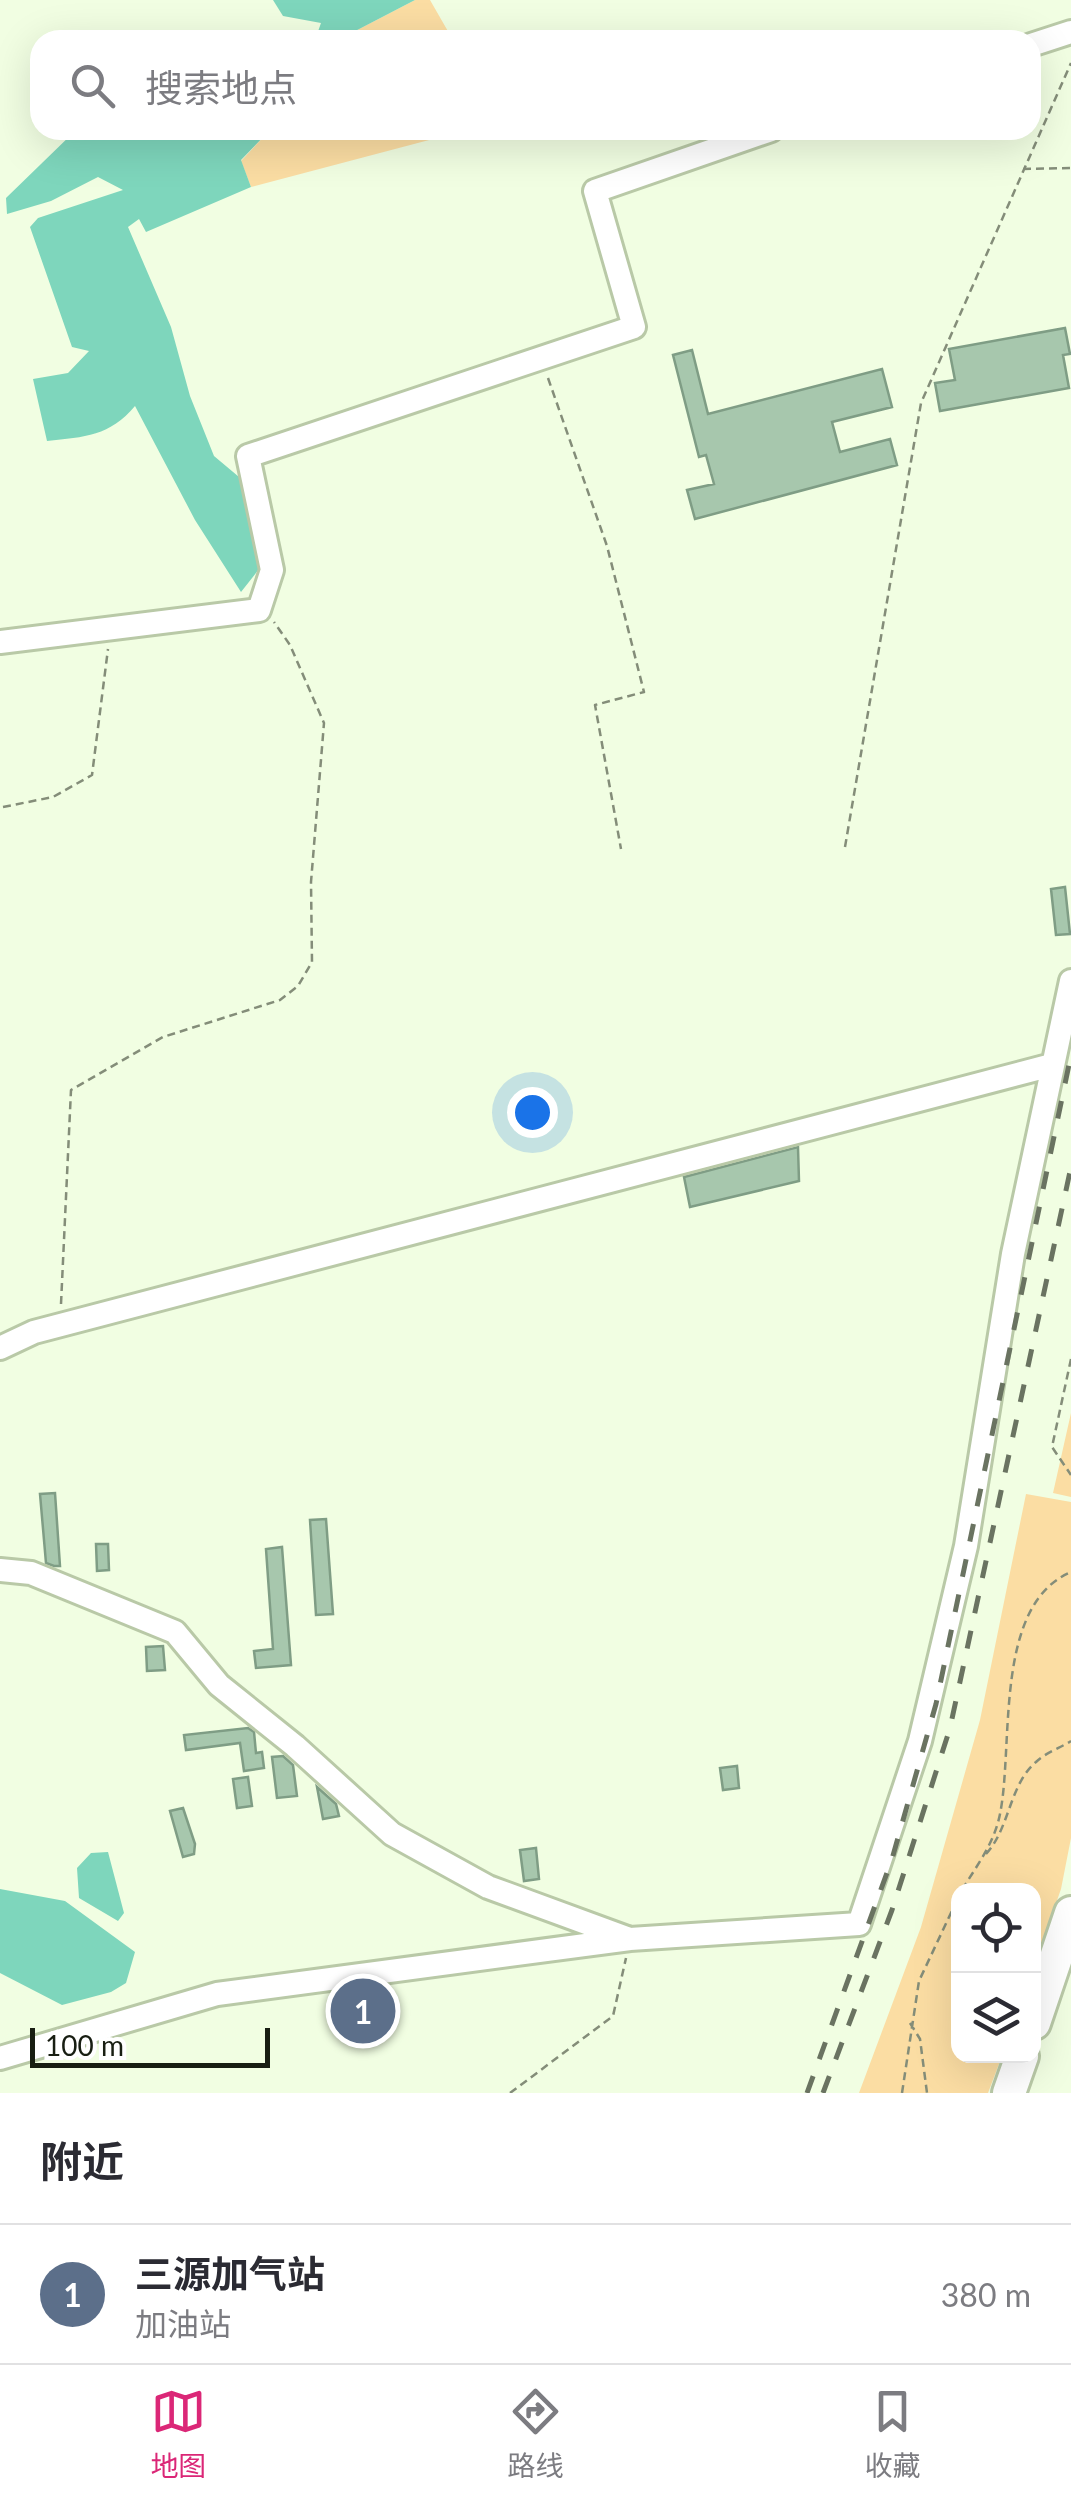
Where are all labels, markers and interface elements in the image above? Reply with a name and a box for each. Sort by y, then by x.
search box [30,30,1041,140]
icon: search [65,58,120,113]
text: 搜索地点 [145,64,297,110]
your location [507,1087,558,1138]
map controls [951,1883,1041,2063]
button: locate [951,1883,1041,1973]
button: layers [951,1973,1041,2063]
pin: 1 [330,1974,396,2048]
scale bar [30,2023,270,2068]
text: 100 m [45,2028,124,2062]
text: 附近 [40,2136,124,2186]
text: 三源加气站 [135,2250,325,2296]
text: 1 [63,2275,82,2314]
text: 380 m [941,2275,1031,2314]
text: 加油站 [135,2304,231,2343]
tab: 地图 [150,2384,207,2484]
tab: 路线 [507,2384,564,2484]
tab: 收藏 [864,2384,921,2484]

